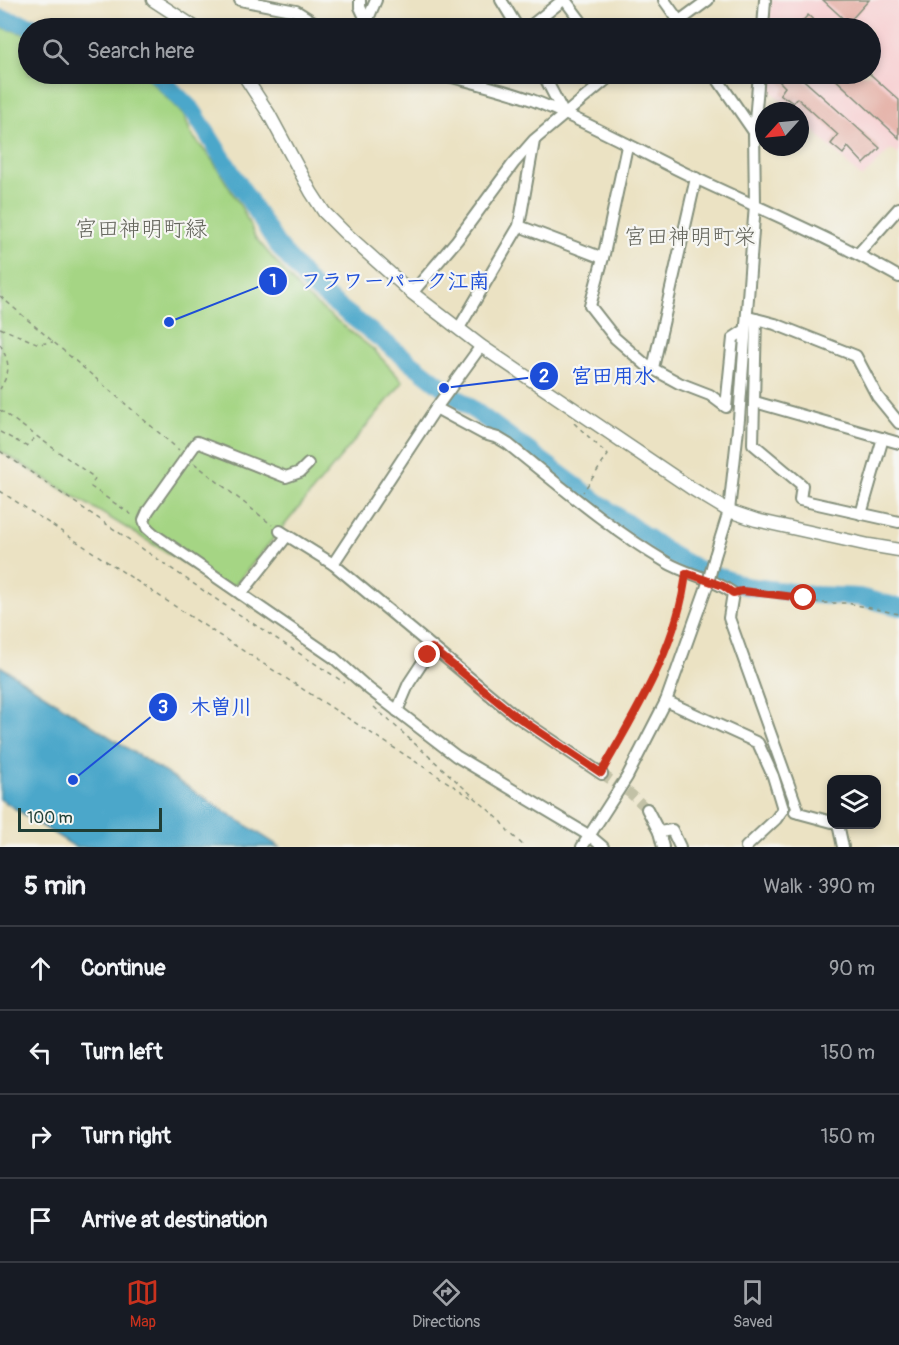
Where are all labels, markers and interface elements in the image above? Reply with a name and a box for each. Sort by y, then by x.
search box [18,18,881,84]
icon: search [39,35,72,68]
text: Search here [87,37,194,65]
north arrow [755,102,809,156]
district label: 宮田神明町緑 [75,215,207,243]
district label: 宮田神明町栄 [624,223,756,251]
callout: フラワーパーク江南 [258,261,501,300]
text: フラワーパーク江南 [301,268,490,295]
text: 1 [269,270,277,293]
callout: 宮田用水 [529,357,667,396]
text: 宮田用水 [571,363,655,390]
text: 2 [539,365,549,388]
route start [790,584,816,610]
route end [414,641,440,667]
callout: 木曽川 [148,687,265,726]
text: 木曽川 [190,694,253,721]
text: 3 [158,696,168,719]
map controls [827,775,881,829]
button: layers [827,775,881,829]
scale bar [18,805,162,832]
text: 100 m [27,808,73,828]
text: 5 min [24,870,86,902]
text: Walk · 390 m [763,874,875,899]
icon: ahead [24,952,57,985]
text: Continue [81,954,165,982]
text: 90 m [829,956,875,981]
icon: left [24,1036,57,1069]
text: Turn left [81,1038,163,1066]
text: 150 m [821,1040,875,1065]
icon: right [24,1120,57,1153]
text: Turn right [81,1122,171,1150]
text: 150 m [821,1124,875,1149]
icon: arrive [24,1204,57,1237]
text: Arrive at destination [81,1206,267,1234]
tab: Map [126,1276,159,1332]
tab: Directions [412,1276,480,1332]
tab: Saved [733,1276,773,1332]

